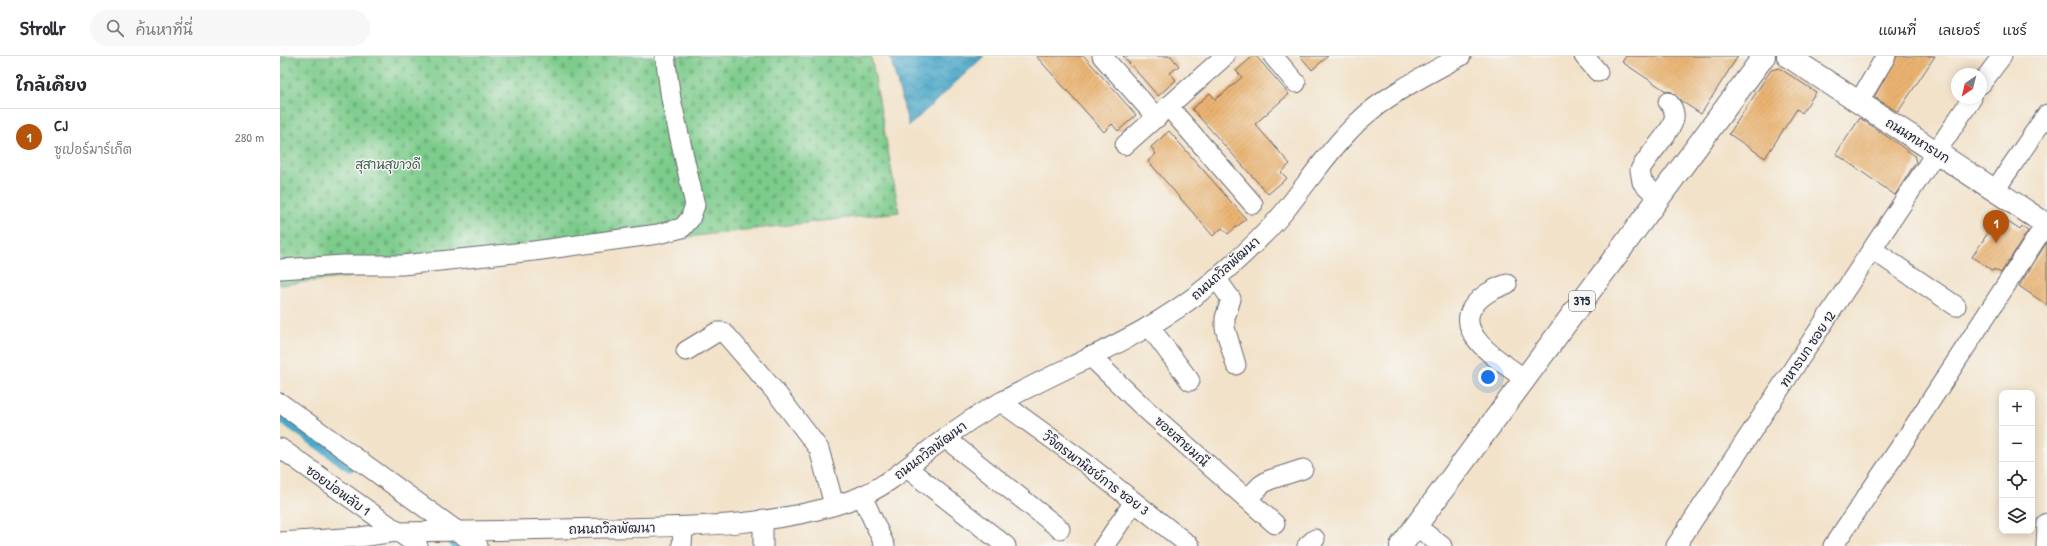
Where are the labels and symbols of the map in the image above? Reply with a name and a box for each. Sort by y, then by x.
north arrow [1951,68,1987,104]
street label: ถนนทหารบก [1882,113,1954,167]
park label: สุสานสุขาวดี [355,155,421,174]
pin: 1 [1983,210,2009,243]
street label: ถนนถวิลพัฒนา [1187,232,1263,304]
road number: 375 [1569,291,1595,311]
street label: ทหารบก ซอย 12 [1775,307,1839,391]
your location [1478,367,1498,387]
street label: ซอยสายมณี [1151,412,1213,471]
street label: ถนนถวิลพัฒนา [890,417,970,483]
street label: วิจิตรพานิชย์การ ซอย 3 [1039,427,1153,519]
street label: ซอยบ่อพลับ 1 [302,461,374,520]
street label: ถนนถวิลพัฒนา [568,518,656,538]

